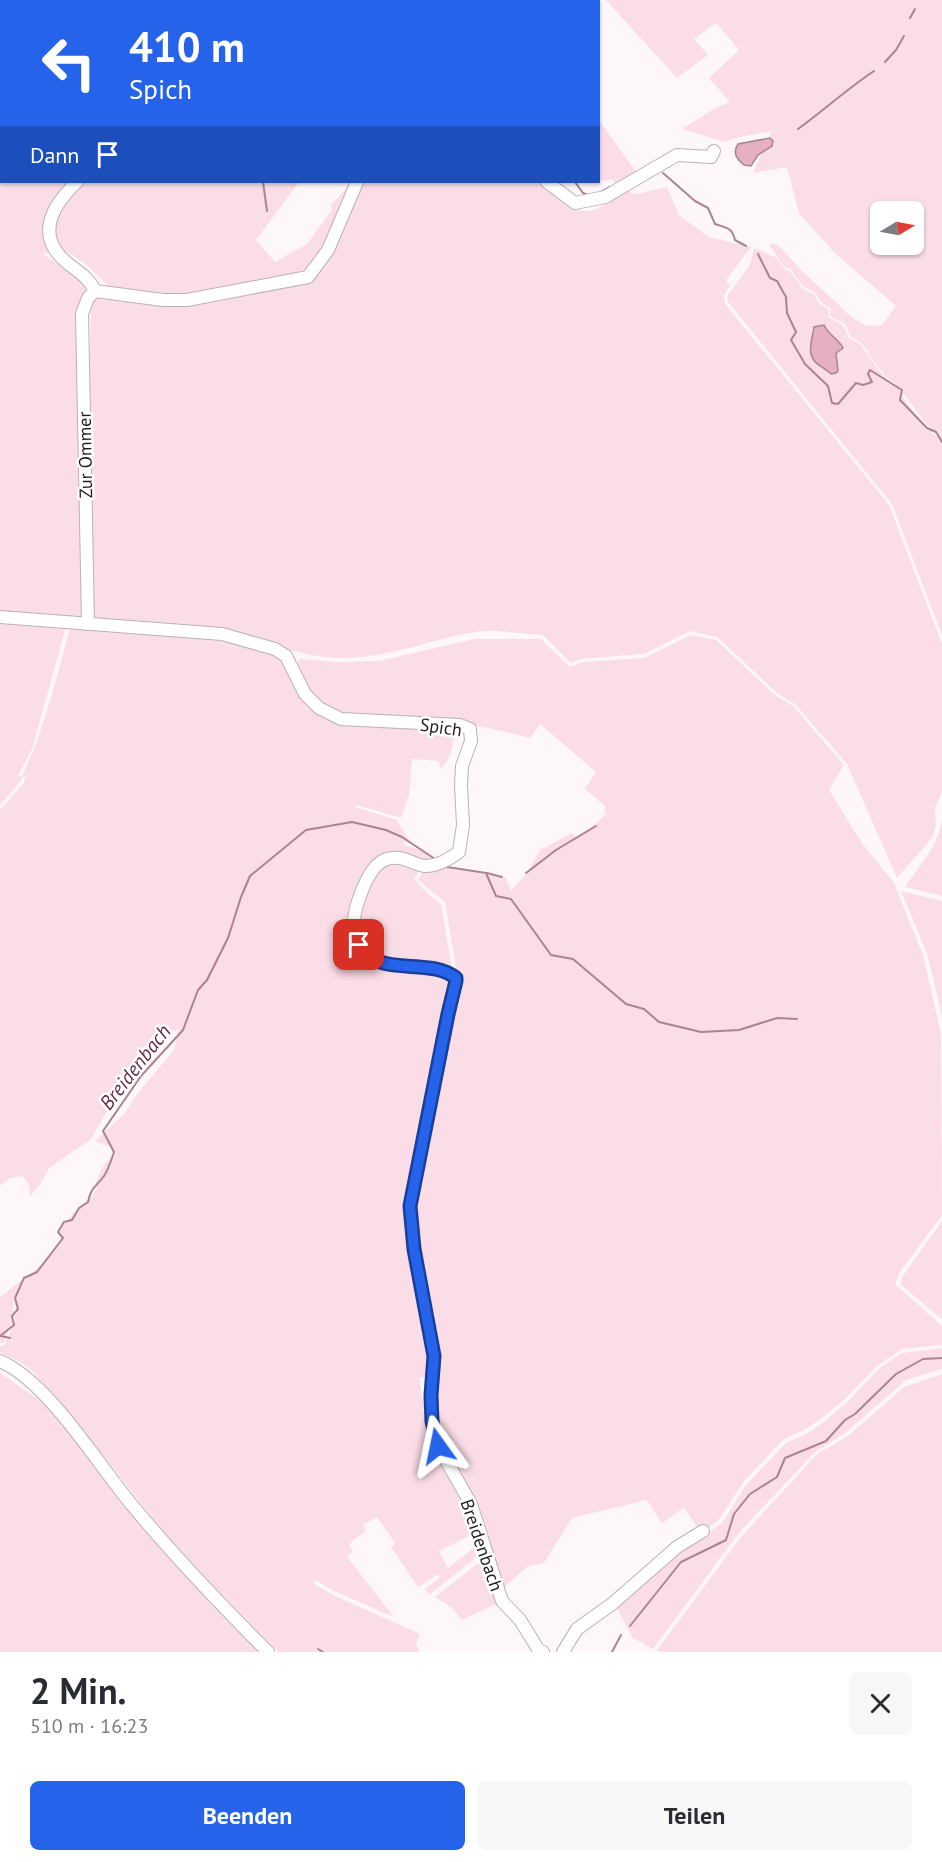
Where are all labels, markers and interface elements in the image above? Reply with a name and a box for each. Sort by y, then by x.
text: 410 m [129,19,245,74]
icon: left [30,24,108,102]
text: Spich [129,72,192,106]
icon: arrive [91,138,124,171]
text: Dann [30,141,79,169]
north arrow [870,201,924,255]
map controls [870,201,924,255]
street label: Zur Ommer [73,411,97,499]
street label: Spich [419,713,463,741]
pin [333,919,384,970]
icon: arrive [342,928,375,961]
water label: Breidenbach [94,1019,176,1115]
position arrow [406,1414,470,1478]
street label: Breidenbach [456,1496,508,1594]
text: 2 Min. [30,1667,126,1714]
button: close [849,1672,912,1735]
text: 510 m · 16:23 [30,1713,148,1739]
button: Beenden [30,1781,465,1850]
button: Teilen [477,1781,912,1850]

